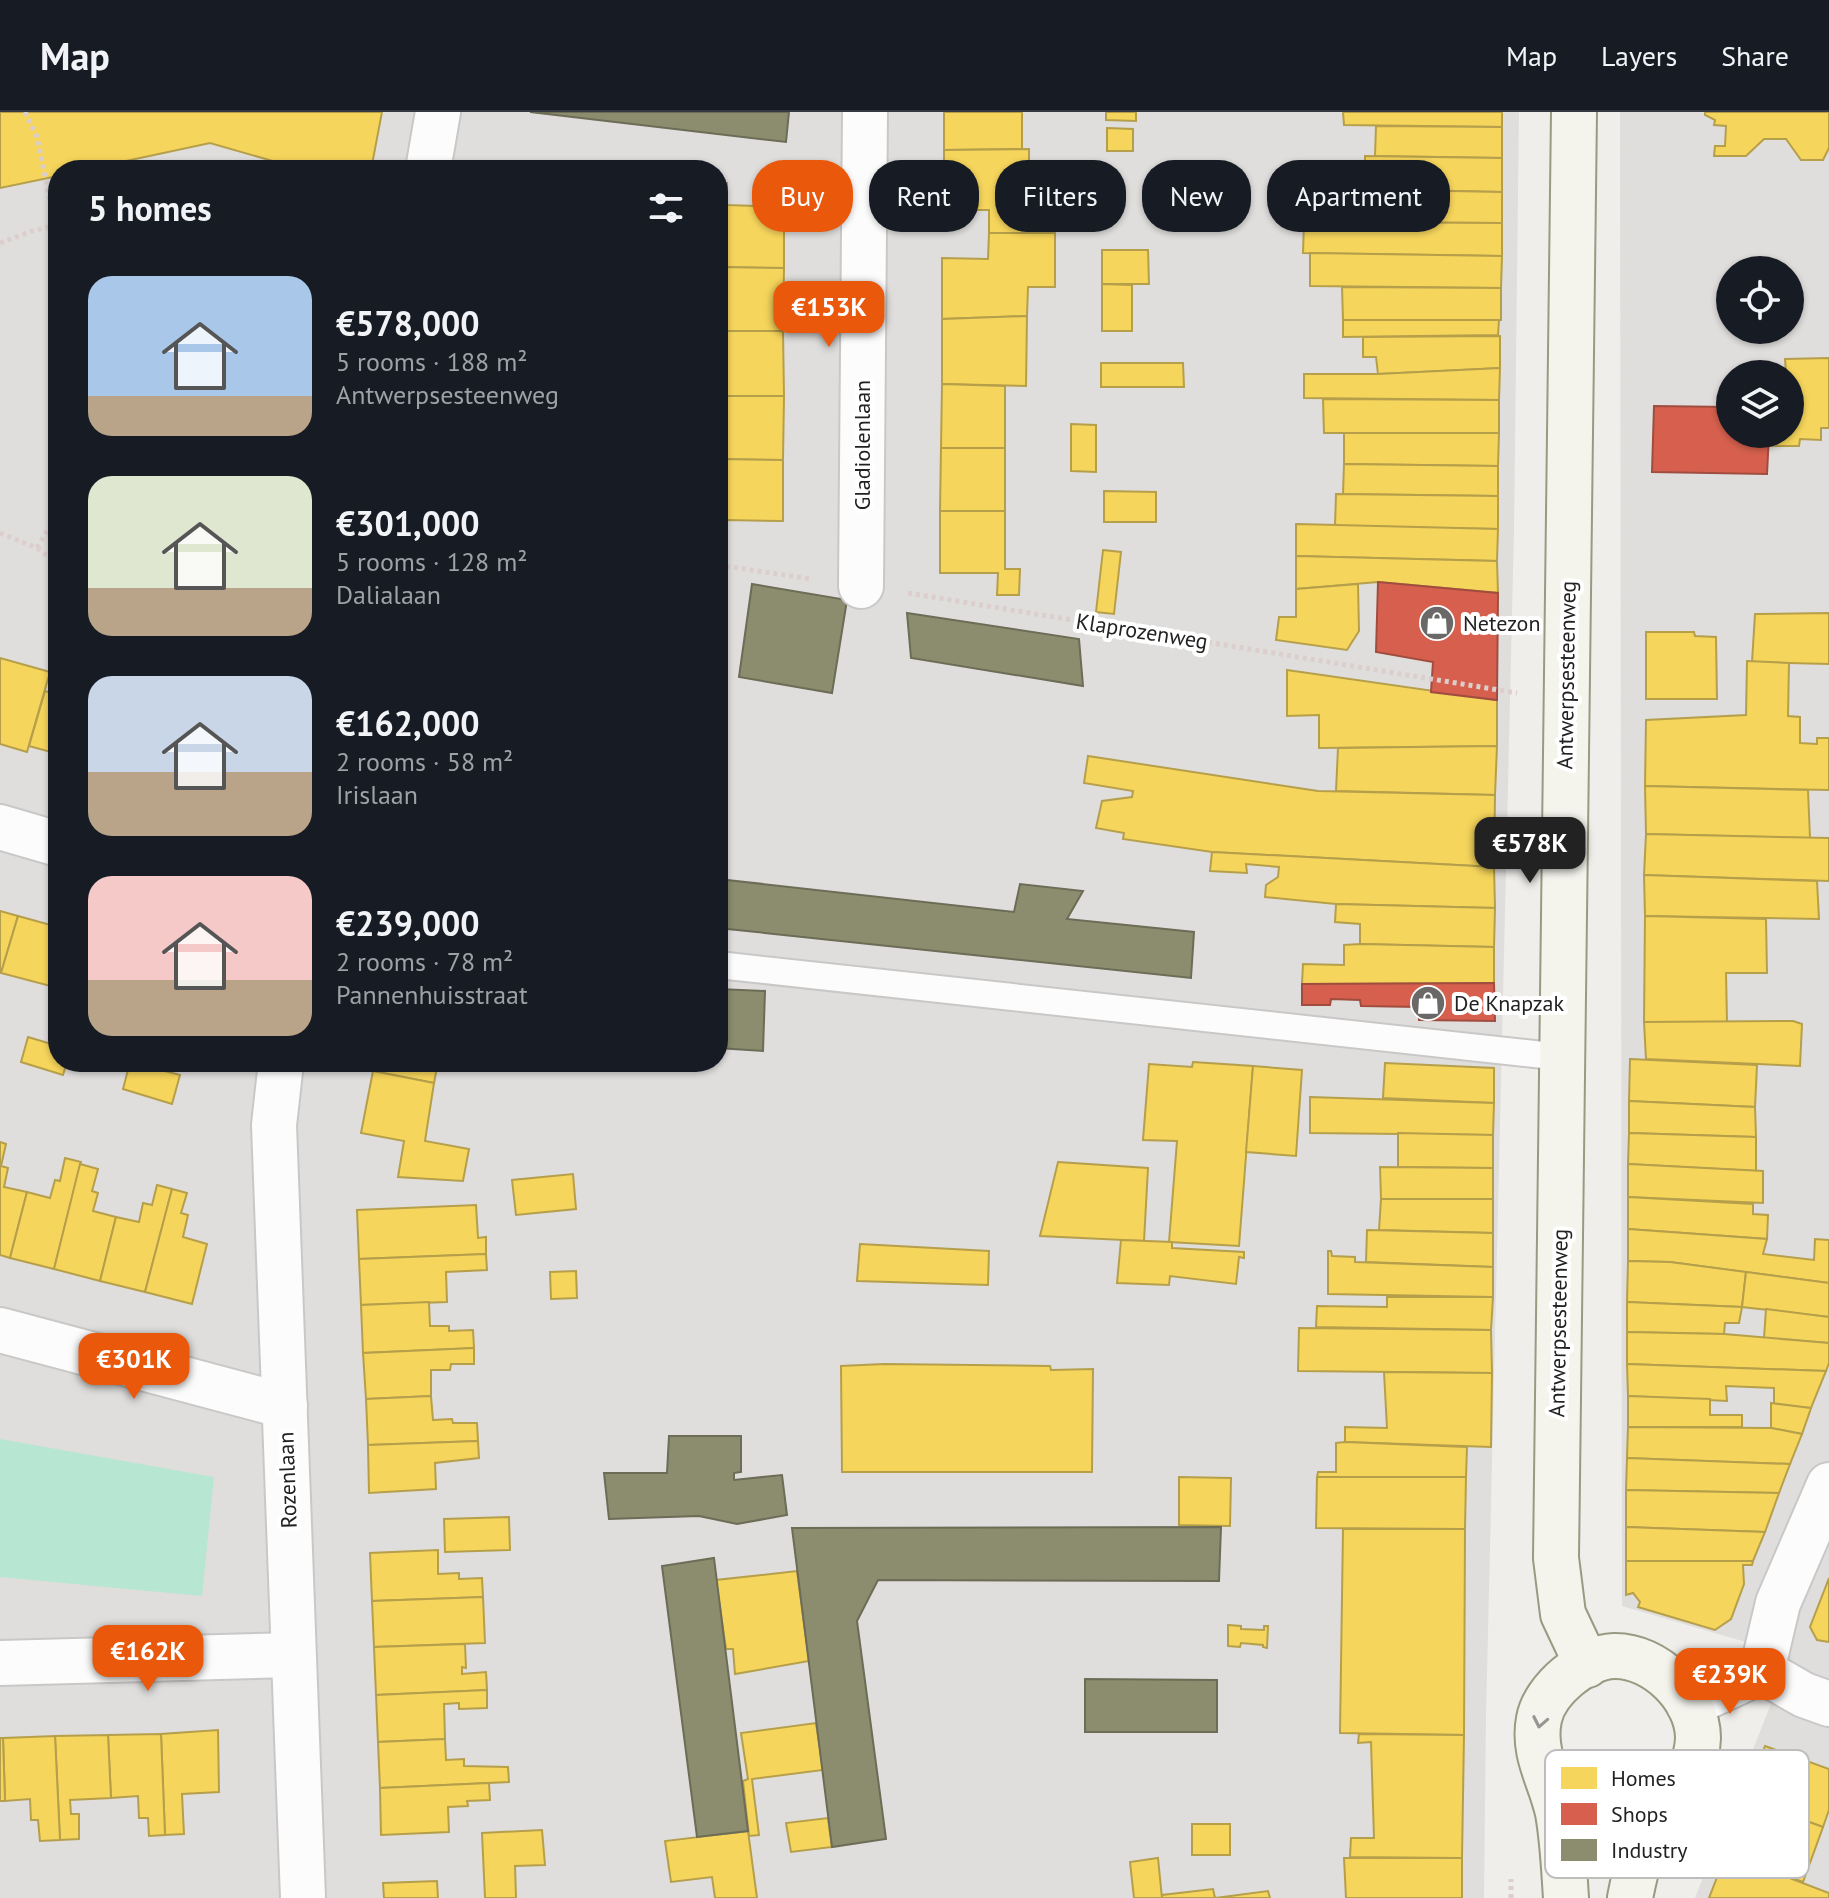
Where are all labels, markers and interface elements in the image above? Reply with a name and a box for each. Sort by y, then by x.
text: Map [40,31,110,80]
text: Map [1506,37,1557,74]
text: Layers [1601,37,1677,74]
text: Share [1721,37,1789,74]
chip: Buy [752,160,853,232]
chip: Rent [869,160,979,232]
chip: Filters [995,160,1126,232]
chip: New [1142,160,1251,232]
chip: Apartment [1267,160,1450,232]
text: 5 homes [88,186,212,230]
icon: filters [644,186,688,230]
map controls [1716,256,1804,448]
button: locate [1716,256,1804,344]
pin: €153K [773,281,885,349]
text: €153K [791,290,867,323]
text: €578,000 [336,301,480,345]
icon: home [152,308,248,404]
text: 5 rooms · 188 m² [336,345,528,378]
button: layers [1716,360,1804,448]
text: Antwerpsesteenweg [336,378,559,411]
street label: Gladiolenlaan [848,380,876,510]
text: €301,000 [336,501,480,545]
icon: home [152,508,248,604]
text: 5 rooms · 128 m² [336,545,528,578]
text: Dalialaan [336,578,441,611]
street label: Antwerpsesteenweg [1550,580,1582,770]
shop icon: Netezon [1418,604,1456,642]
street label: Klaprozenweg [1074,607,1210,655]
place label: Netezon [1463,609,1540,637]
text: €162,000 [336,701,480,745]
icon: home [152,708,248,804]
text: 2 rooms · 58 m² [336,745,513,778]
text: Irislaan [336,778,418,811]
pin: €578K [1474,817,1586,885]
text: €578K [1492,826,1568,859]
text: €239,000 [336,901,480,945]
icon: home [152,908,248,1004]
text: 2 rooms · 78 m² [336,945,513,978]
text: Pannenhuisstraat [336,978,528,1011]
shop icon: De Knapzak [1409,984,1447,1022]
place label: De Knapzak [1454,989,1564,1017]
street label: Antwerpsesteenweg [1542,1228,1574,1418]
pin: €301K [78,1333,190,1401]
text: €301K [96,1342,172,1375]
street label: Rozenlaan [271,1431,303,1529]
pin: €162K [92,1625,204,1693]
text: €162K [110,1634,186,1667]
pin: €239K [1674,1648,1786,1716]
text: €239K [1692,1657,1768,1690]
one-way arrow [1532,1715,1549,1728]
legend [1545,1750,1809,1878]
text: Homes [1611,1764,1676,1792]
text: Shops [1611,1800,1668,1828]
text: Industry [1611,1836,1688,1864]

